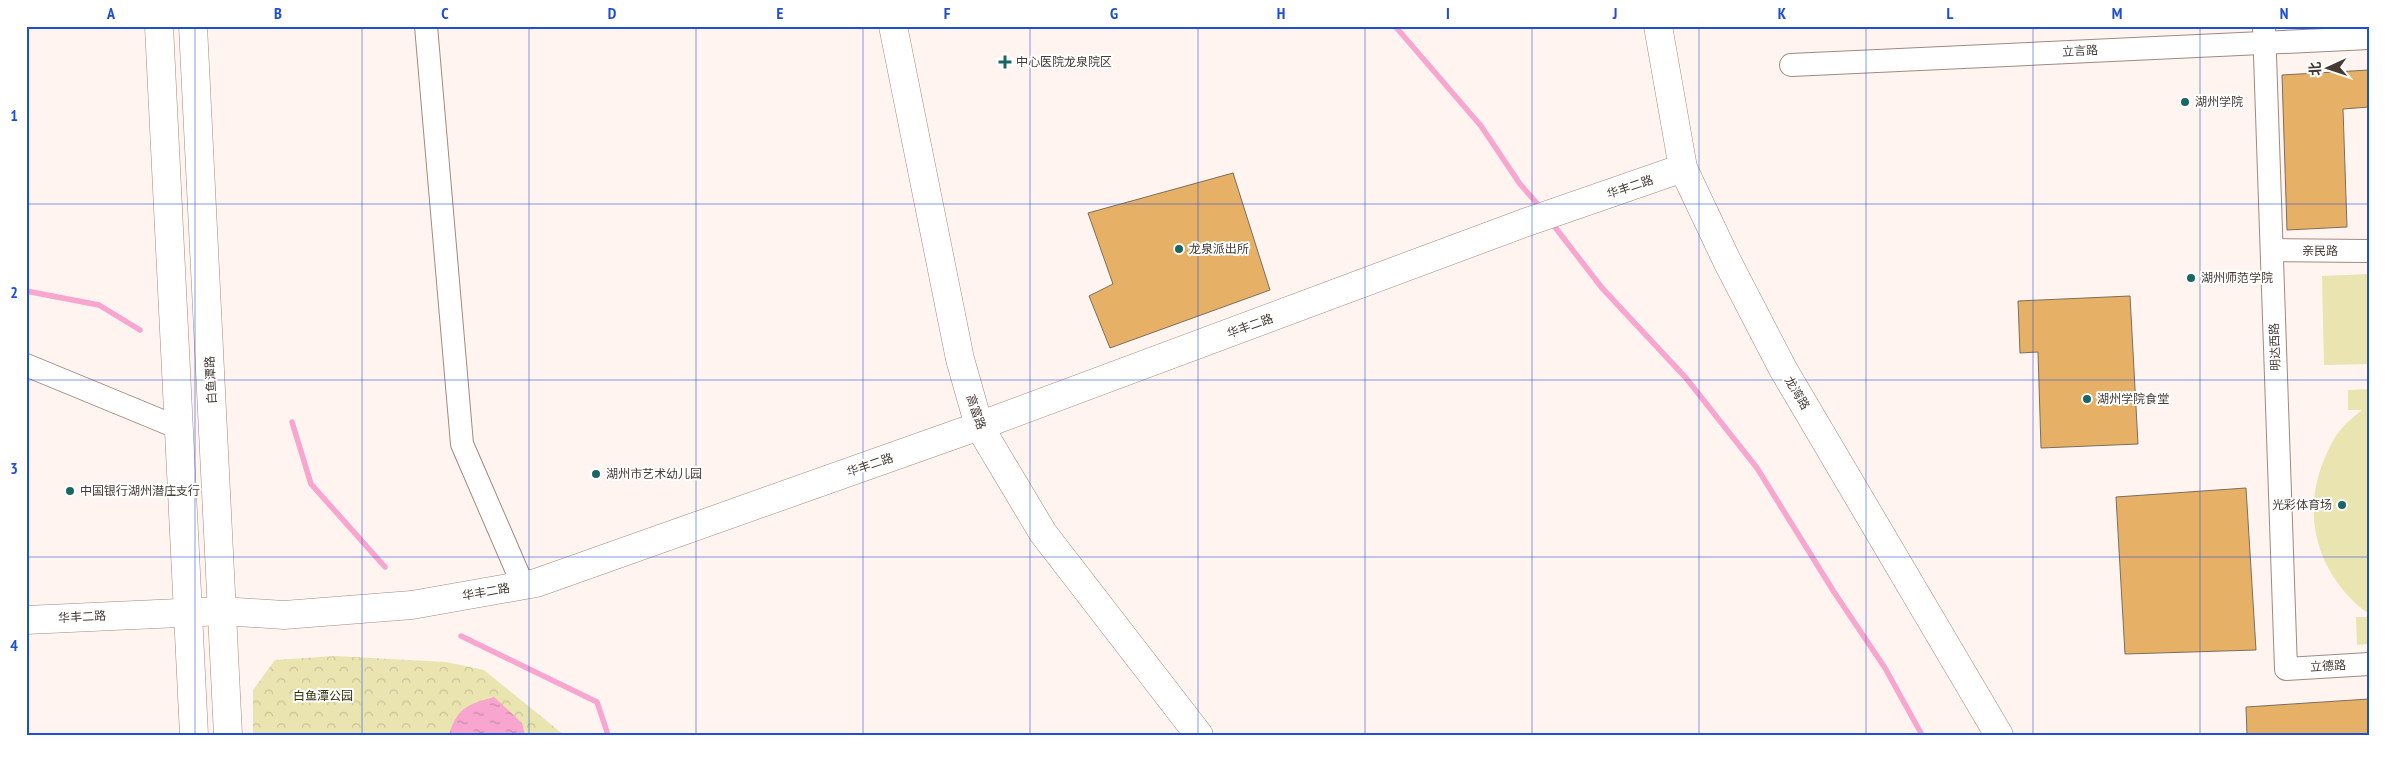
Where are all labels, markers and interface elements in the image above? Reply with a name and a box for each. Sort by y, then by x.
text: A [106,3,116,23]
text: B [274,3,282,23]
text: C [441,3,449,23]
text: D [608,3,617,23]
text: E [777,3,784,23]
text: F [944,3,951,23]
text: G [1110,3,1118,23]
text: H [1277,3,1285,23]
text: I [1446,3,1450,23]
text: J [1612,3,1617,23]
text: K [1778,3,1787,23]
text: L [1947,3,1954,23]
text: M [2112,3,2122,23]
text: N [2280,3,2288,23]
street label: 立言路 [2062,42,2098,59]
north arrow [2302,42,2352,92]
place label: 中心医院龙泉院区 [1016,54,1112,69]
marker: 中心医院龙泉院区 [998,55,1012,69]
text: 北 [2306,61,2324,76]
place label: 湖州学院 [2195,94,2243,109]
marker: 湖州学院 [2179,96,2191,108]
text: 1 [10,105,18,125]
street label: 华丰二路 [1605,172,1655,201]
place label: 龙泉派出所 [1189,241,1249,256]
marker: 龙泉派出所 [1173,243,1185,255]
street label: 亲民路 [2302,243,2338,258]
place label: 湖州师范学院 [2201,270,2273,285]
marker: 湖州师范学院 [2185,272,2197,284]
text: 2 [10,282,18,302]
street label: 华丰二路 [1225,310,1275,341]
street label: 明达西路 [2266,323,2283,371]
street label: 白鱼潭路 [202,356,219,404]
street label: 龙湾路 [1782,373,1813,412]
place label: 湖州学院食堂 [2097,391,2169,406]
street label: 高富路 [964,392,989,431]
marker: 湖州学院食堂 [2081,393,2093,405]
street label: 华丰二路 [845,450,895,479]
text: 3 [10,458,18,478]
place label: 湖州市艺术幼儿园 [606,466,702,481]
marker: 湖州市艺术幼儿园 [590,468,602,480]
place label: 中国银行湖州潜庄支行 [80,483,200,498]
marker: 中国银行湖州潜庄支行 [64,485,76,497]
place label: 光彩体育场 [2272,497,2332,512]
marker: 光彩体育场 [2336,499,2348,511]
street label: 华丰二路 [461,580,511,603]
street label: 华丰二路 [58,608,106,625]
text: 4 [10,635,18,655]
street label: 立德路 [2310,657,2346,674]
park label: 白鱼潭公园 [293,688,353,703]

